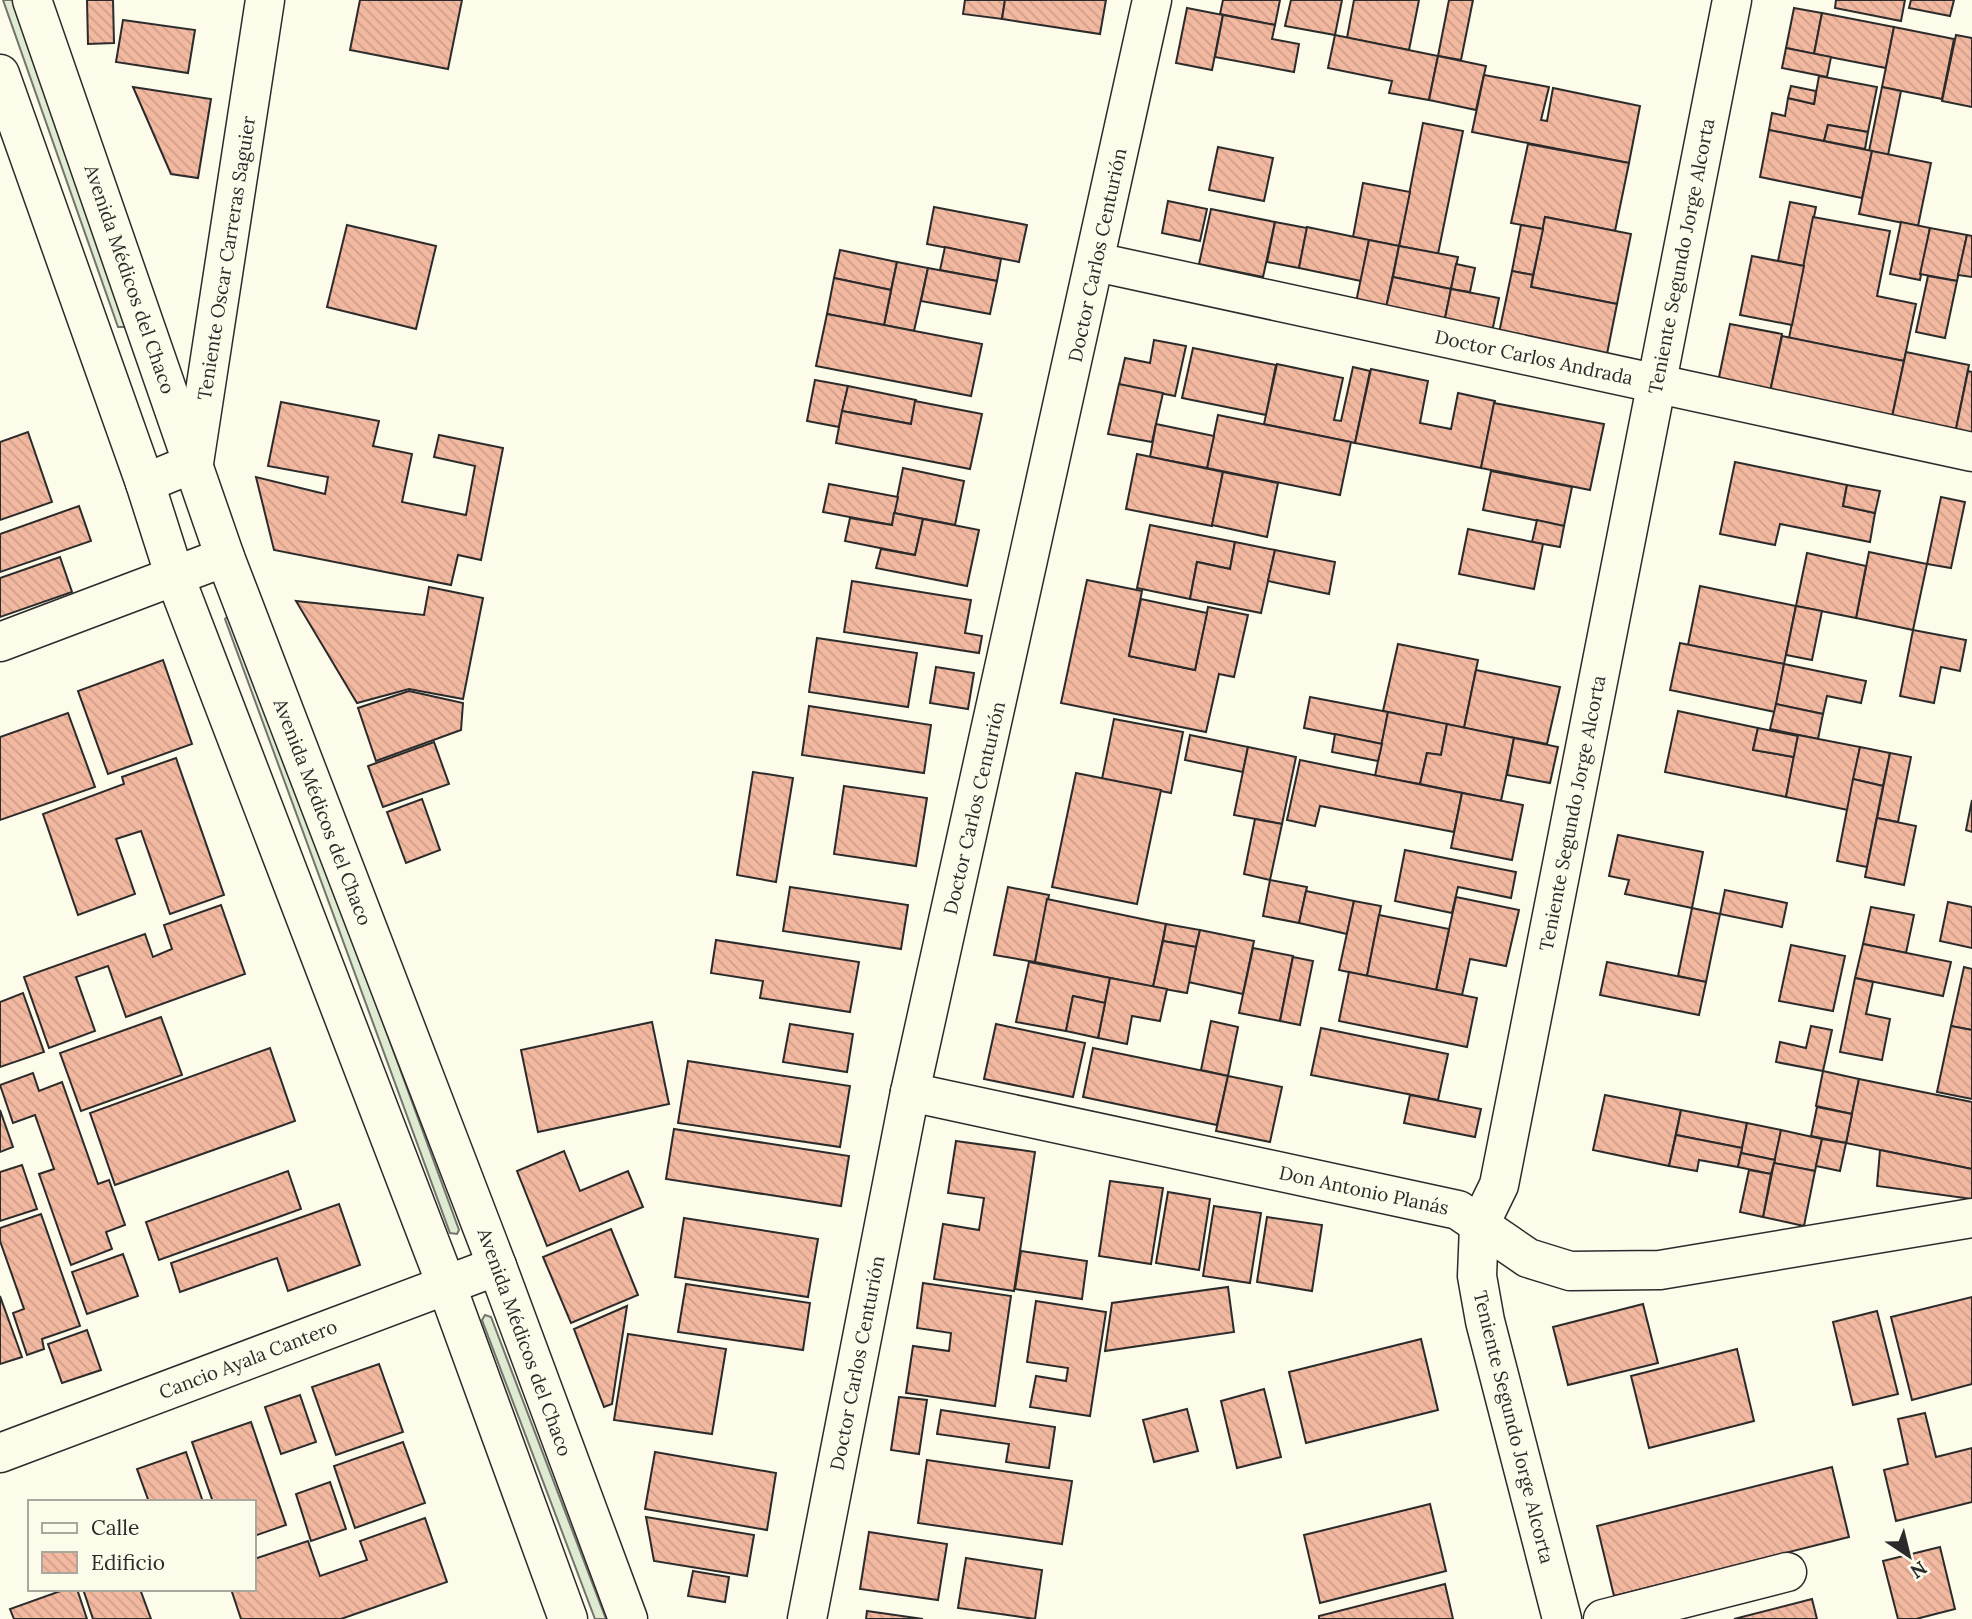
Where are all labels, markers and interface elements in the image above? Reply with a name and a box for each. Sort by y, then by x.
street label: Teniente Oscar Carreras Saguier [192,113,260,402]
street label: Teniente Segundo Jorge Alcorta [1642,116,1720,396]
street label: Doctor Carlos Centurión [1063,146,1131,364]
street label: Avenida Médicos del Chaco [79,160,181,397]
street label: Doctor Carlos Andrada [1433,324,1636,390]
street label: Teniente Segundo Jorge Alcorta [1533,673,1611,953]
street label: Avenida Médicos del Chaco [268,694,377,929]
street label: Doctor Carlos Centurión [938,699,1010,917]
street label: Don Antonio Planás [1277,1160,1451,1220]
street label: Avenida Médicos del Chaco [472,1224,577,1459]
street label: Doctor Carlos Centurión [824,1254,890,1472]
street label: Teniente Segundo Jorge Alcorta [1468,1288,1560,1566]
street label: Cancio Ayala Cantero [156,1314,340,1404]
legend [28,1500,256,1591]
text: Calle [91,1514,139,1541]
north arrow [1874,1521,1944,1591]
text: Edificio [91,1549,165,1576]
text: N [1906,1556,1932,1584]

